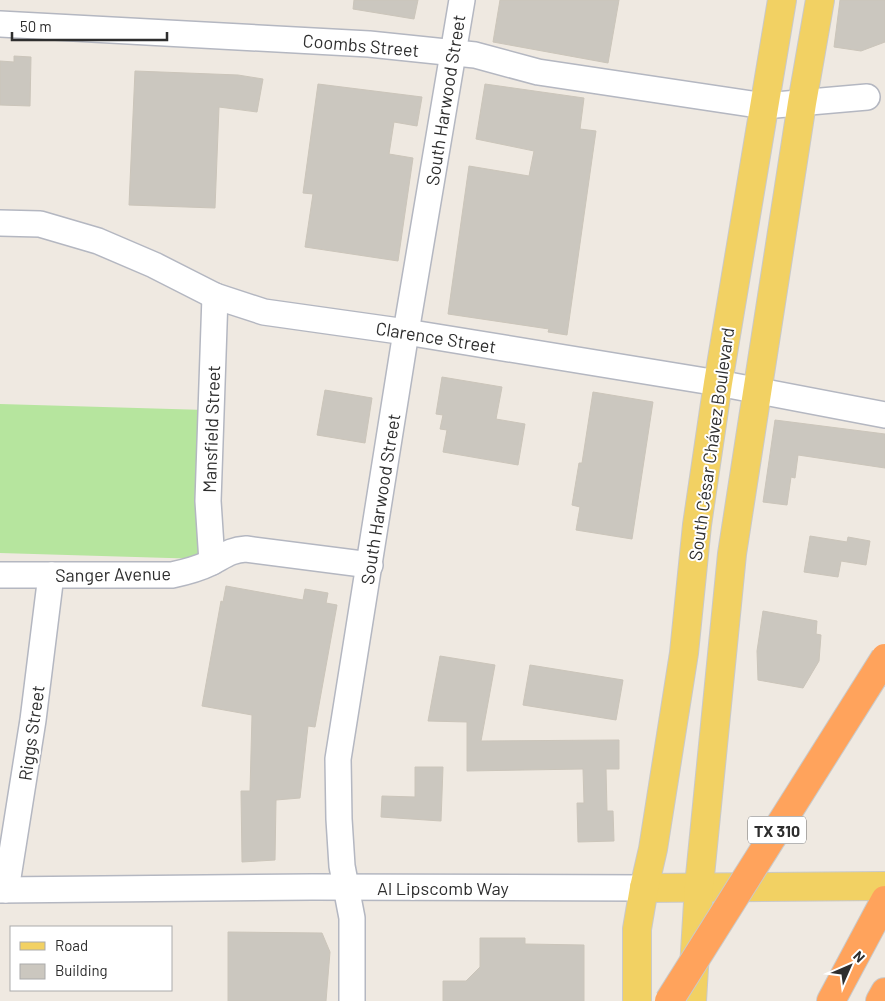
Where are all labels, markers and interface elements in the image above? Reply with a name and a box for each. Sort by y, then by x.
scale bar [12,10,168,42]
street label: South Harwood Street [421,13,469,187]
text: 50 m [20,17,52,35]
street label: Coombs Street [302,29,420,61]
street label: Clarence Street [374,317,498,357]
street label: South César Chávez Boulevard [684,326,738,562]
street label: Mansfield Street [198,365,224,493]
street label: South Harwood Street [356,412,404,586]
street label: Sanger Avenue [55,562,171,586]
street label: Riggs Street [13,684,49,782]
road number: TX 310 [748,816,806,844]
street label: Al Lipscomb Way [377,877,509,899]
legend [10,926,172,991]
text: Road [55,936,88,954]
north arrow [825,941,875,991]
text: N [850,947,869,966]
text: Building [55,961,108,979]

